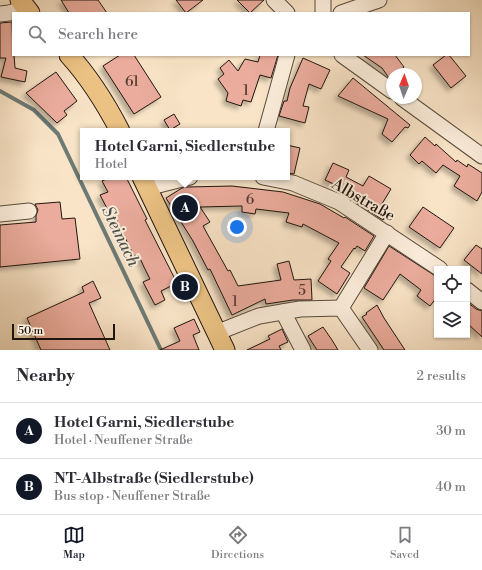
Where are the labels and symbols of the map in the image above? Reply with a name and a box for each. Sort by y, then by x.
north arrow [386,68,422,104]
house number: 61 [125,73,139,91]
house number: 1 [243,82,249,100]
street label: Albstraße [327,173,399,226]
house number: 6 [246,191,255,209]
pin: A [172,193,198,223]
water label: Steinach [96,203,144,271]
your location [227,217,247,237]
pin: B [172,272,198,302]
house number: 5 [298,282,306,300]
house number: 1 [232,293,238,311]
scale bar [12,322,115,341]

